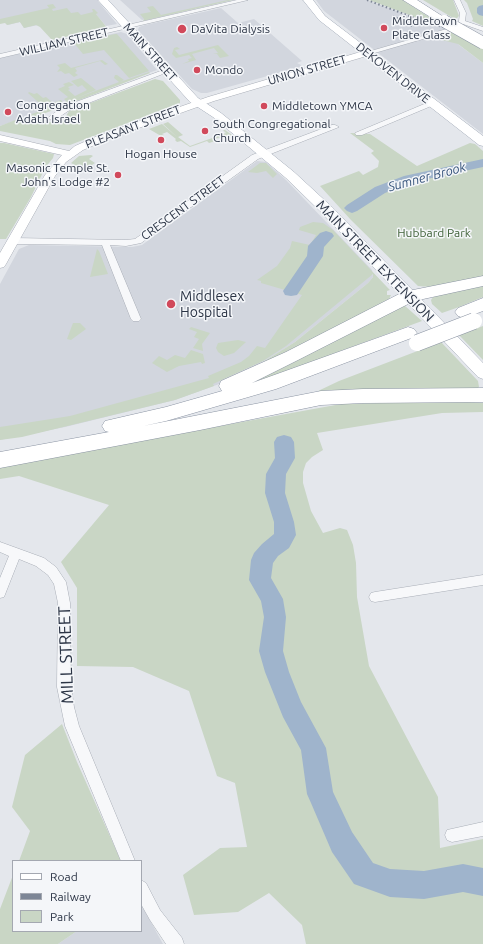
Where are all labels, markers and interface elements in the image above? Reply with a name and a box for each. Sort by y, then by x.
place label: Middletown Plate Glass [392,14,457,42]
street label: MAIN STREET [120,20,180,84]
place label: DaVita Dialysis [191,22,270,36]
marker: DaVita Dialysis [176,23,188,35]
marker: Middletown Plate Glass [379,23,389,33]
street label: WILLIAM STREET [18,25,110,59]
street label: DEKOVEN DRIVE [353,39,433,107]
street label: UNION STREET [266,52,348,88]
place label: Mondo [205,63,243,77]
marker: Mondo [192,65,202,75]
place label: Congregation Adath Israel [16,98,90,126]
place label: Middletown YMCA [272,99,373,113]
marker: Middletown YMCA [259,101,269,111]
street label: PLEASANT STREET [83,102,183,152]
marker: Congregation Adath Israel [3,107,13,117]
place label: South Congregational Church [213,117,331,145]
marker: South Congregational Church [200,126,210,136]
marker: Hogan House [156,135,166,145]
place label: Hogan House [125,147,197,161]
water label: Sumner Brook [386,159,468,195]
place label: Masonic Temple St. John's Lodge #2 [6,161,110,189]
marker: Masonic Temple St. John's Lodge #2 [113,170,123,180]
street label: CRESCENT STREET [138,173,228,243]
street label: MAIN STREET EXTENSION [312,197,438,325]
park label: Hubbard Park [397,226,471,240]
place label: Middlesex Hospital [180,288,244,320]
marker: Middlesex Hospital [165,298,177,310]
street label: MILL STREET [54,606,78,704]
legend [12,860,142,932]
text: Road [50,870,78,883]
text: Railway [50,890,91,903]
text: Park [50,910,74,923]

